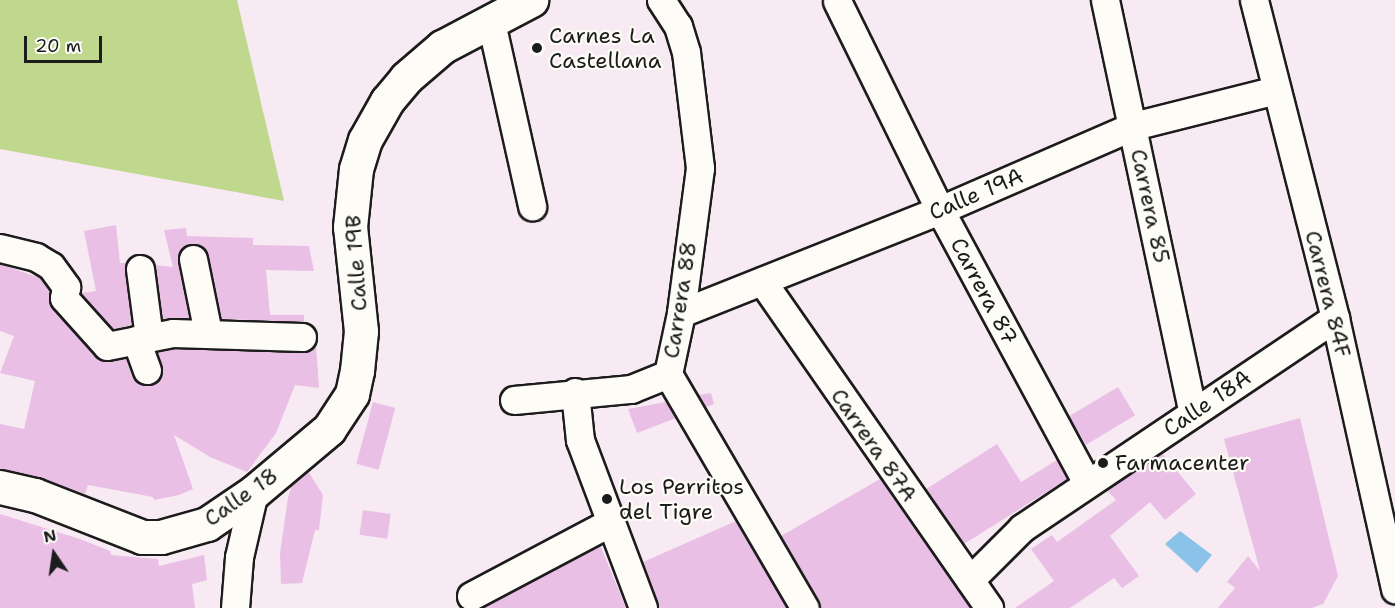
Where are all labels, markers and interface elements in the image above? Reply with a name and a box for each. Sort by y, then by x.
place label: Carnes La Castellana [549,22,661,74]
scale bar [27,24,105,62]
text: 20 m [35,34,81,58]
marker: Carnes La Castellana [530,41,544,55]
street label: Carrera 85 [1125,147,1175,265]
street label: Calle 19A [925,162,1027,226]
street label: Calle 19B [339,214,373,312]
street label: Carrera 84F [1299,228,1357,360]
street label: Carrera 87 [945,233,1023,349]
street label: Carrera 88 [658,240,702,360]
street label: Calle 18A [1158,364,1256,442]
street label: Carrera 87A [825,383,923,507]
place label: Farmacenter [1115,450,1249,476]
marker: Farmacenter [1096,456,1110,470]
street label: Calle 18 [199,462,283,532]
place label: Los Perritos del Tigre [619,473,744,524]
marker: Los Perritos del Tigre [600,492,614,506]
north arrow [24,524,84,584]
text: N [41,524,58,548]

